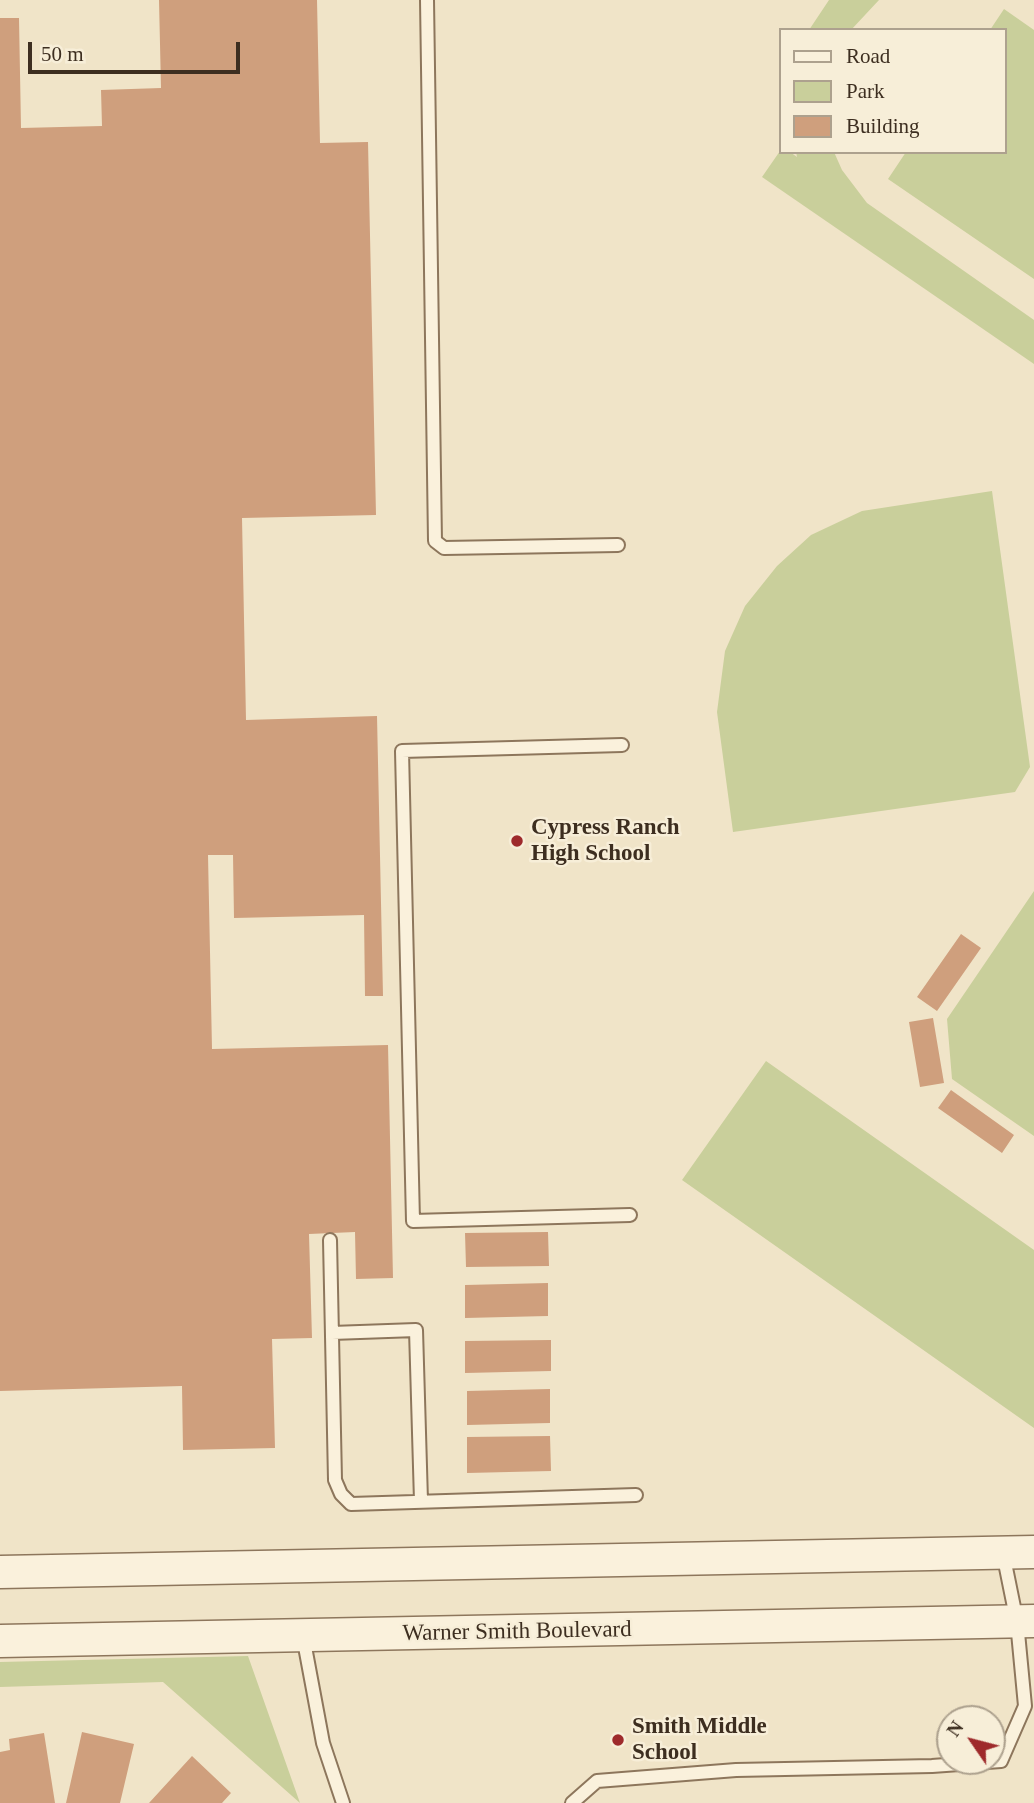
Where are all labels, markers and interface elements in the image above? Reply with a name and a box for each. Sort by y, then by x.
scale bar [32,28,243,72]
legend [778,28,1006,154]
text: 50 m [41,42,84,66]
text: Road [846,44,890,68]
text: Park [846,79,885,103]
text: Building [846,114,920,138]
place label: Cypress Ranch High School [531,814,679,868]
marker: Cypress Ranch High School [509,833,525,849]
street label: Warner Smith Boulevard [402,1616,632,1648]
north arrow [936,1705,1006,1775]
place label: Smith Middle School [632,1713,767,1767]
text: N [942,1717,968,1740]
marker: Smith Middle School [610,1732,626,1748]

